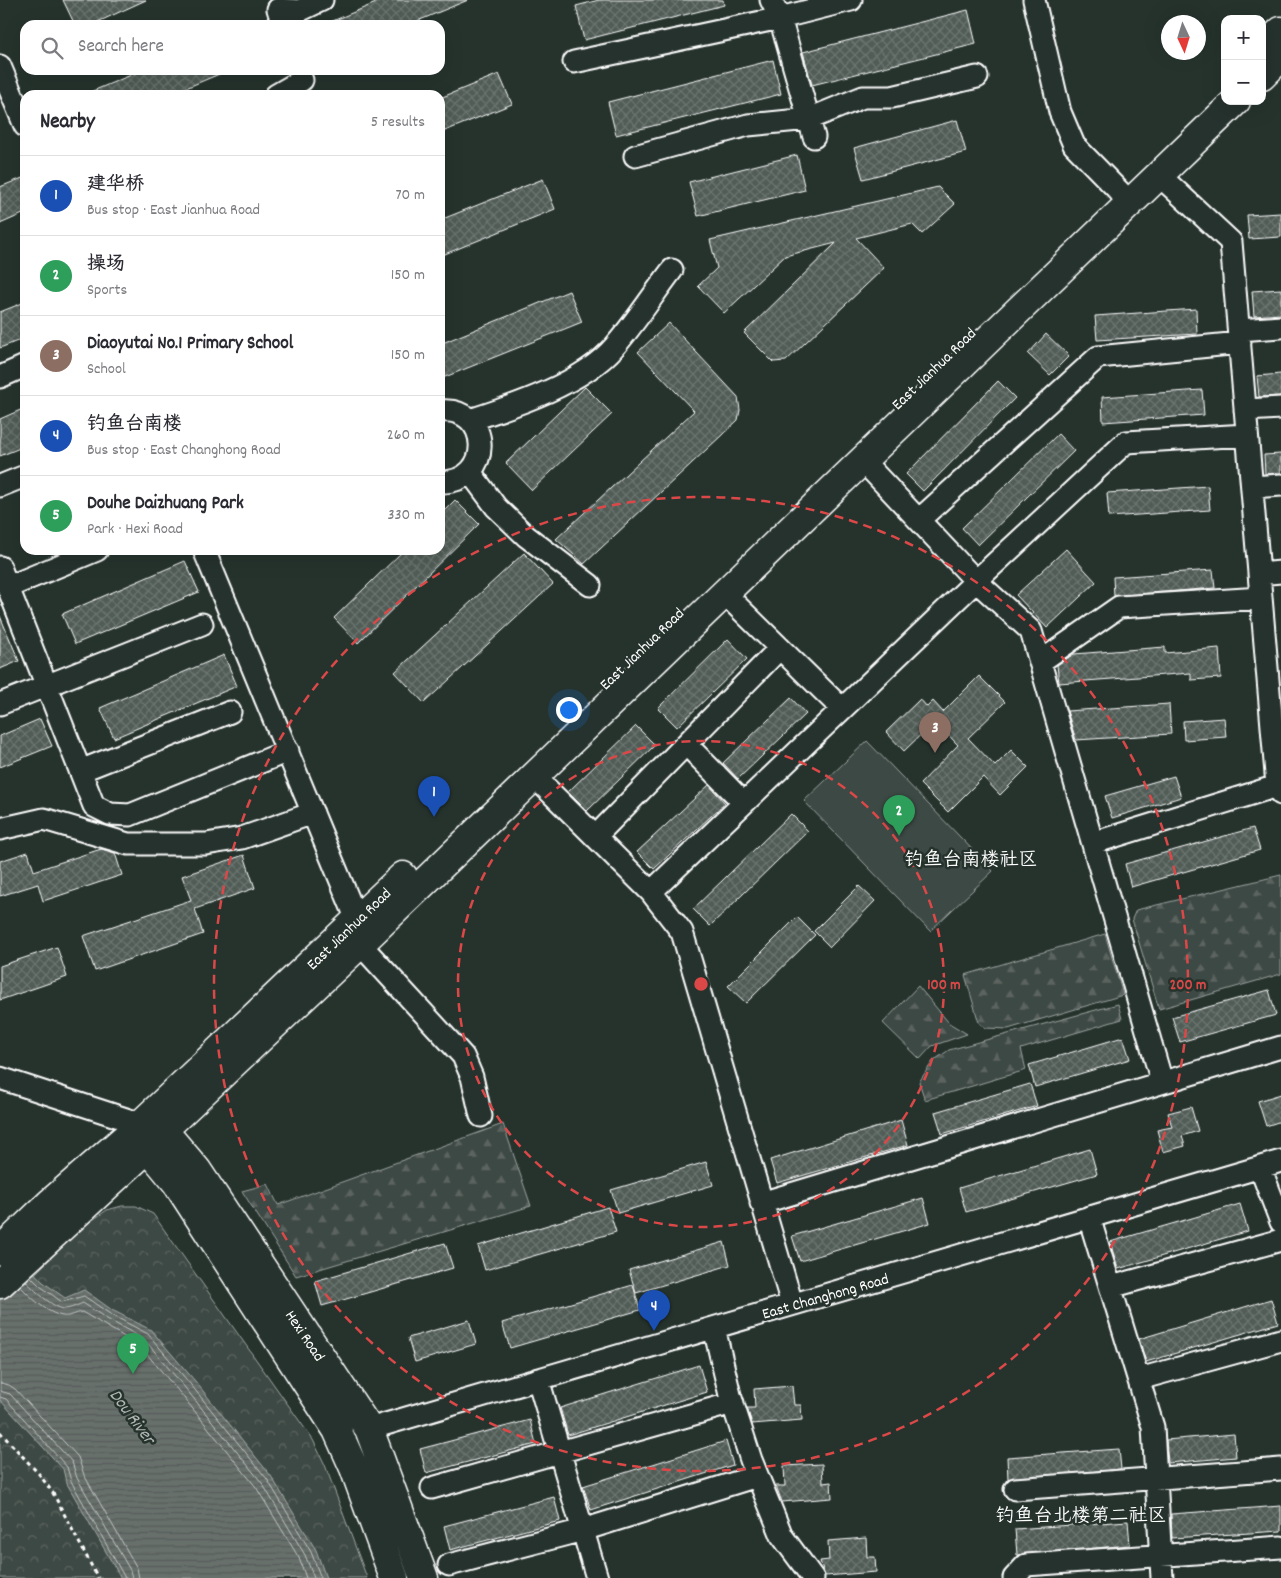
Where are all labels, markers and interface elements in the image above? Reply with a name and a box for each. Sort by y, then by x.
north arrow [1161,15,1206,60]
map controls [1221,15,1266,105]
button: + [1221,15,1266,60]
search box [20,20,445,75]
icon: search [38,34,66,62]
text: Search here [78,34,164,61]
button: − [1221,60,1266,105]
text: Nearby [40,108,95,138]
text: 5 results [371,111,425,134]
text: 建华桥 [87,172,144,199]
text: 1 [54,184,58,207]
text: 70 m [395,184,425,207]
text: Bus stop · East Jianhua Road [87,199,260,222]
text: 操场 [87,252,125,279]
text: 2 [53,264,60,287]
text: 150 m [391,264,425,287]
text: Sports [87,279,127,302]
street label: East Jianhua Road [887,323,982,416]
text: Diaoyutai No.1 Primary School [87,331,293,358]
text: 3 [52,344,60,367]
text: 150 m [391,344,425,367]
text: School [87,358,126,381]
text: 钓鱼台南楼 [87,412,182,439]
text: 4 [53,424,59,447]
text: 260 m [387,424,425,447]
text: Bus stop · East Changhong Road [87,439,281,462]
text: Douhe Daizhuang Park [87,491,244,518]
text: 5 [52,504,60,527]
text: 330 m [387,504,425,527]
text: Park · Hexi Road [87,518,183,541]
street label: East Jianhua Road [595,603,690,696]
your location [556,697,582,723]
pin: 3 [919,712,951,753]
pin: 1 [418,776,450,817]
pin: 2 [883,795,915,836]
district label: 钓鱼台南楼社区 [904,848,1038,875]
street label: East Jianhua Road [302,883,397,976]
centre of rings [692,975,710,993]
text: 100 m [927,975,961,997]
text: 200 m [1170,975,1206,997]
street label: East Changhong Road [760,1268,892,1326]
pin: 4 [638,1290,670,1331]
street label: Hexi Road [278,1306,330,1367]
pin: 5 [117,1333,149,1374]
water label: Dou River [102,1385,161,1452]
district label: 钓鱼台北楼第二社区 [995,1504,1167,1531]

